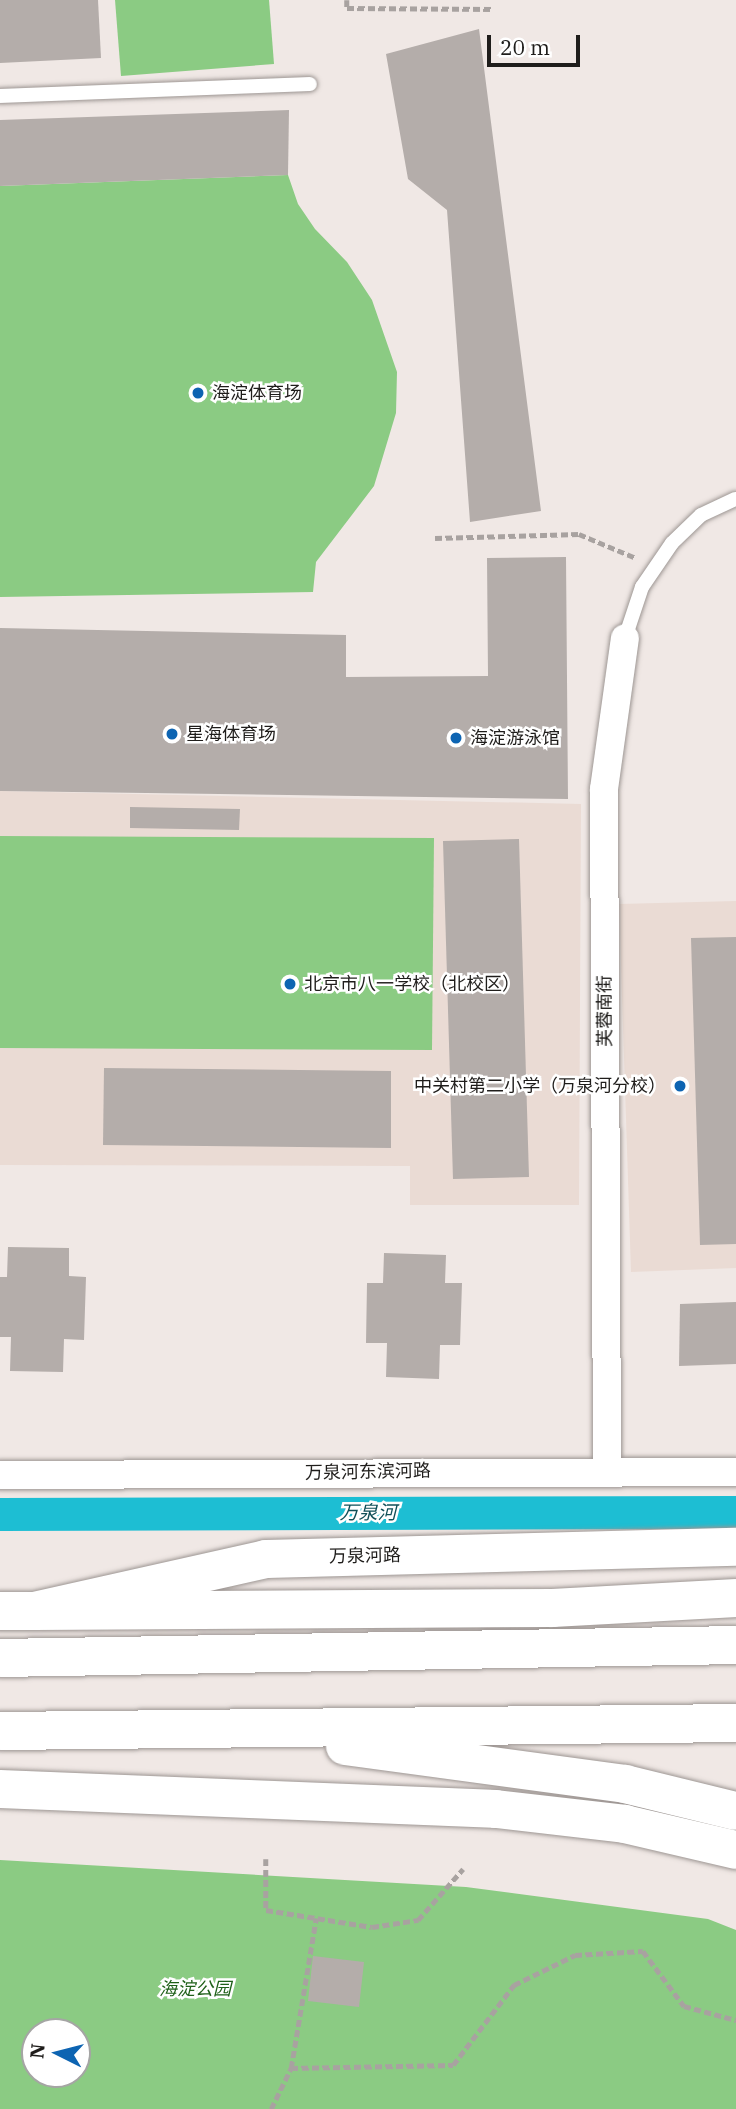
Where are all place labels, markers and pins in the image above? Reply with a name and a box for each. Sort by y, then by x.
place label: 海淀体育场 [212,382,302,404]
marker: 海淀体育场 [190,385,206,401]
place label: 星海体育场 [186,723,276,745]
marker: 星海体育场 [164,726,180,742]
place label: 海淀游泳馆 [470,727,560,749]
marker: 海淀游泳馆 [448,730,464,746]
place label: 北京市八一学校（北校区） [304,973,520,995]
marker: 北京市八一学校（北校区） [282,976,298,992]
place label: 中关村第二小学（万泉河分校） [414,1075,666,1097]
marker: 中关村第二小学（万泉河分校） [672,1078,688,1094]

